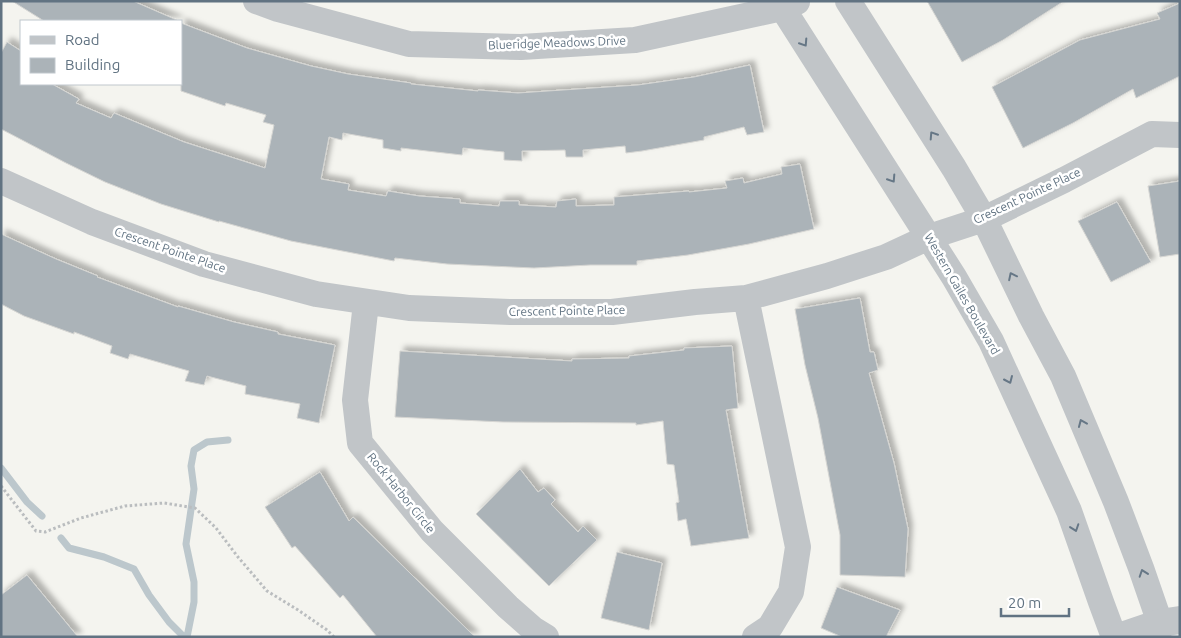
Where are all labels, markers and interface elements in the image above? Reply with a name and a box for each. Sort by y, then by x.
legend [20,20,182,85]
text: Road [65,31,100,48]
street label: Blueridge Meadows Drive [488,34,626,51]
one-way arrow [798,37,807,46]
text: Building [65,56,120,73]
one-way arrow [929,131,939,140]
street label: Crescent Pointe Place [971,165,1082,226]
one-way arrow [885,174,895,183]
street label: Crescent Pointe Place [113,224,227,275]
street label: Western Gailes Boulevard [922,231,1003,357]
one-way arrow [1008,272,1018,281]
street label: Crescent Pointe Place [508,303,625,318]
one-way arrow [1002,375,1013,384]
one-way arrow [1078,419,1088,427]
street label: Rock Harbor Circle [365,450,438,535]
one-way arrow [1069,523,1079,532]
one-way arrow [1139,570,1149,578]
scale bar [1001,586,1068,618]
text: 20 m [1008,594,1041,611]

